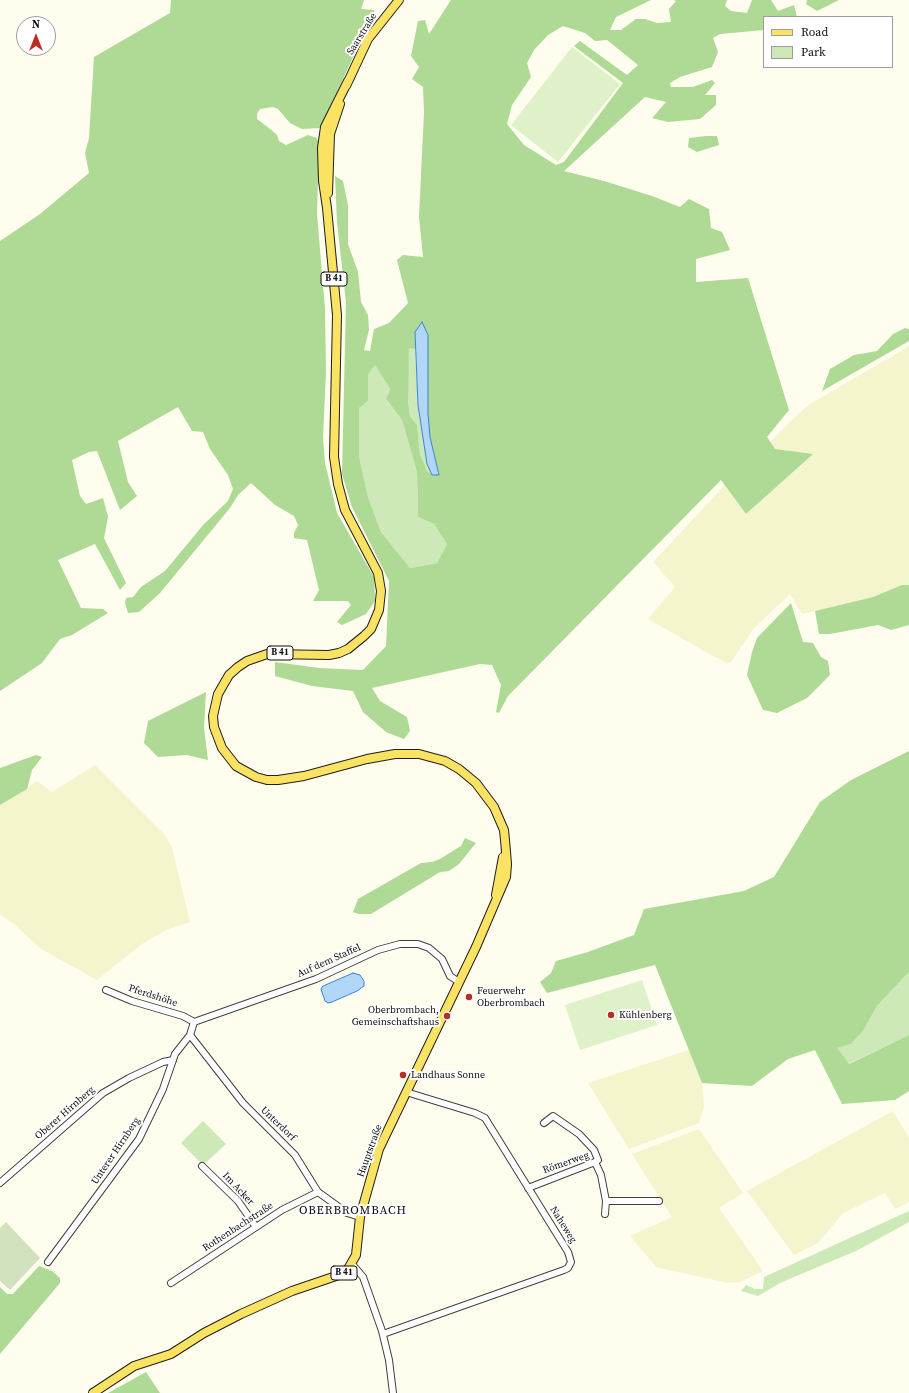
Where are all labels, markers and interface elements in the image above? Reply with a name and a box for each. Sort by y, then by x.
street label: Saarstraße [344,11,380,57]
north arrow [16,16,56,56]
legend [763,16,893,68]
text: N [32,17,40,32]
text: Road [801,24,828,40]
text: Park [801,44,826,60]
road number: B 41 [321,272,347,286]
road number: B 41 [267,646,293,660]
street label: Auf dem Staffel [295,942,363,980]
street label: Pferdshöhe [127,982,179,1010]
place label: Feuerwehr Oberbrombach [477,985,545,1008]
marker: Feuerwehr Oberbrombach [464,992,474,1002]
place label: Oberbrombach, Gemeinschaftshaus [352,1004,439,1028]
place label: Kühlenberg [619,1009,672,1021]
marker: Kühlenberg [606,1010,616,1020]
marker: Oberbrombach, Gemeinschaftshaus [442,1011,452,1021]
place label: Landhaus Sonne [411,1069,485,1081]
marker: Landhaus Sonne [398,1070,408,1080]
street label: Oberer Hirnberg [33,1084,97,1142]
street label: Unterdorf [258,1104,298,1144]
street label: Unterer Hirnberg [89,1115,143,1187]
street label: Hauptstraße [355,1123,385,1179]
street label: Römerweg [541,1150,591,1176]
street label: Im Acker [220,1170,256,1208]
street label: Rothenbachstraße [200,1200,276,1254]
district label: OBERBROMBACH [299,1204,407,1218]
street label: Naheweg [547,1204,579,1246]
road number: B 41 [331,1266,357,1280]

